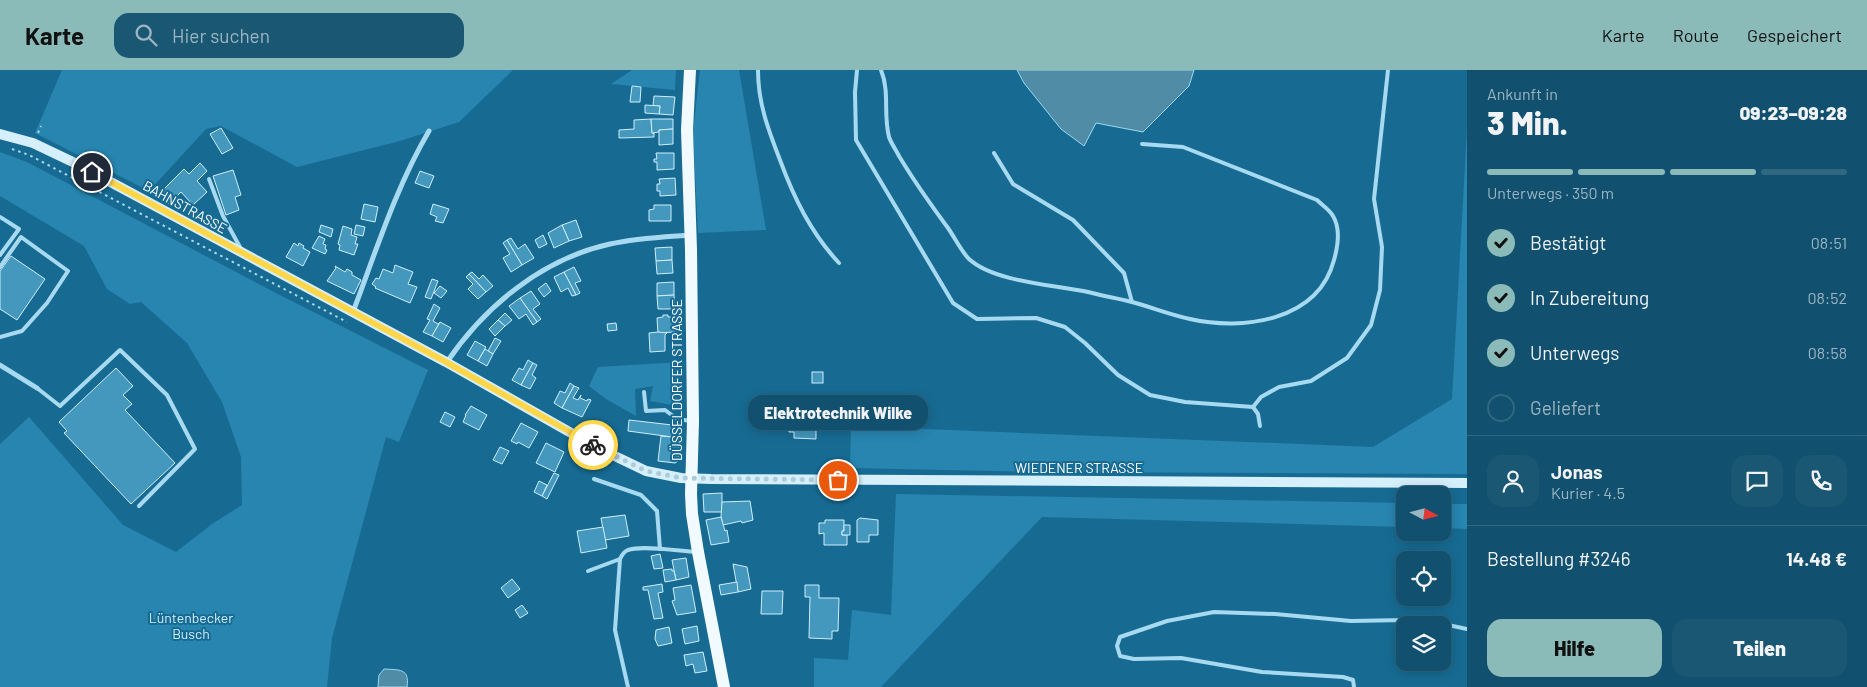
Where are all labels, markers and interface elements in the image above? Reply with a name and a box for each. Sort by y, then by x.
search box [114,13,464,58]
text: Karte [25,21,84,50]
icon: search [132,21,160,49]
text: Hier suchen [172,24,270,47]
text: Karte [1602,24,1645,46]
text: Route [1673,24,1719,46]
text: Gespeichert [1747,24,1842,46]
text: Ankunft in [1487,84,1558,103]
text: 09:23–09:28 [1739,101,1847,124]
text: 3 Min. [1487,103,1568,141]
pin [71,151,113,193]
icon: home [78,158,106,186]
street label: BAHNSTRASSE [140,177,230,237]
text: Unterwegs · 350 m [1487,183,1614,202]
icon: check [1487,229,1515,257]
text: Bestätigt [1530,231,1606,254]
text: 08:51 [1811,233,1847,252]
icon: check [1487,284,1515,312]
text: In Zubereitung [1530,286,1649,309]
text: 08:52 [1807,288,1847,307]
street label: DÜSSELDORFER STRASSE [668,299,685,461]
icon: check [1487,339,1515,367]
text: Unterwegs [1530,341,1619,364]
text: 08:58 [1808,343,1847,362]
callout: Elektrotechnik Wilke [748,395,928,430]
text: Geliefert [1530,396,1601,419]
text: Elektrotechnik Wilke [764,403,912,422]
courier [568,420,618,470]
icon: bike [579,431,607,459]
button: person [1487,455,1539,507]
button: chat [1731,455,1783,507]
button: phone [1795,455,1847,507]
pin [817,459,859,501]
street label: WIEDENER STRASSE [1015,459,1143,476]
text: Jonas [1551,460,1603,483]
icon: bag [824,466,852,494]
text: Kurier · 4.5 [1551,483,1625,502]
north arrow [1396,486,1451,541]
map controls [1396,486,1451,671]
text: Bestellung #3246 [1487,547,1631,570]
text: 14.48 € [1786,547,1847,570]
button: locate [1396,551,1451,606]
park label: Lüntenbecker Busch [149,609,233,642]
button: layers [1396,616,1451,671]
button: Hilfe [1487,619,1662,677]
button: Teilen [1672,619,1847,677]

